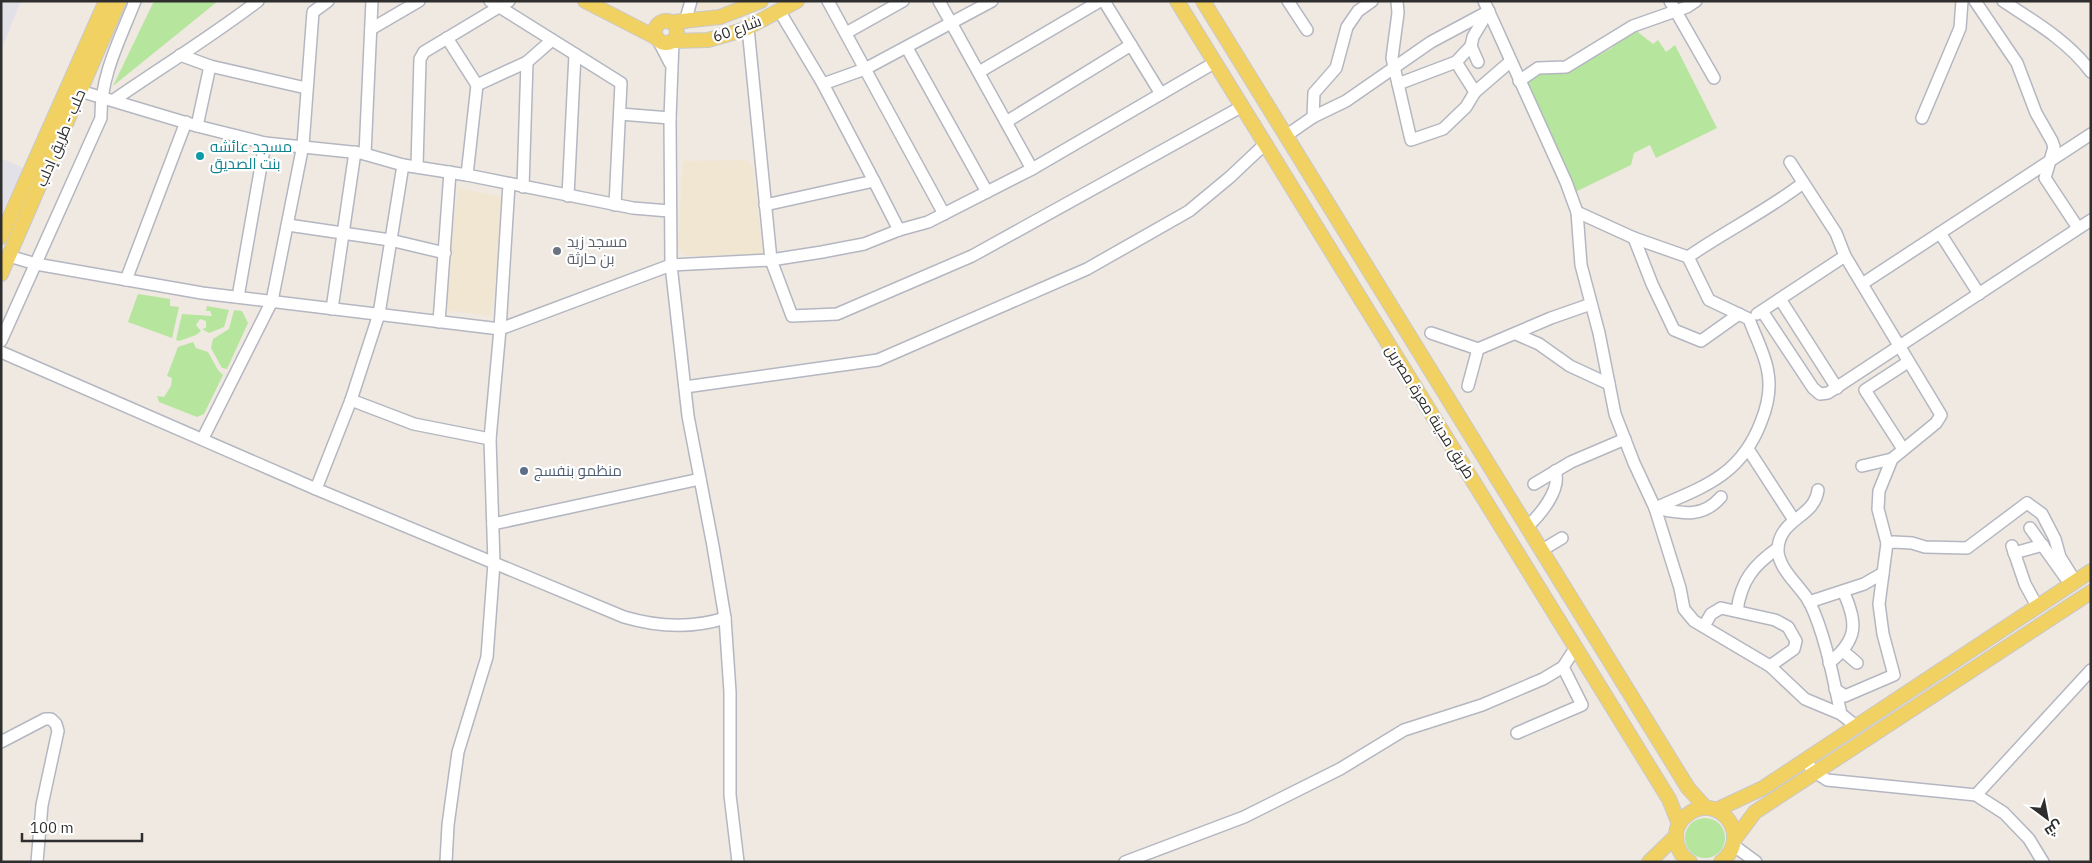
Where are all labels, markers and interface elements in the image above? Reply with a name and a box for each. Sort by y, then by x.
street label: شارع 60 [710,11,765,48]
street label: حلب - طريق إدلب [32,86,90,190]
place label: مسجد عائشه بنت الصديق [210,137,292,174]
marker: مسجد عائشه بنت الصديق [194,150,206,162]
place label: مسجد زيد بن حارثة [567,232,627,269]
marker: مسجد زيد بن حارثة [551,245,563,257]
street label: طريق مدينة معرة مصرين [1381,341,1479,483]
place label: منظمو بنفسج [534,461,622,482]
marker: منظمو بنفسج [518,465,530,477]
north arrow [2022,793,2072,843]
scale bar [22,810,142,842]
text: ش [2041,817,2066,841]
text: 100 m [30,818,74,837]

